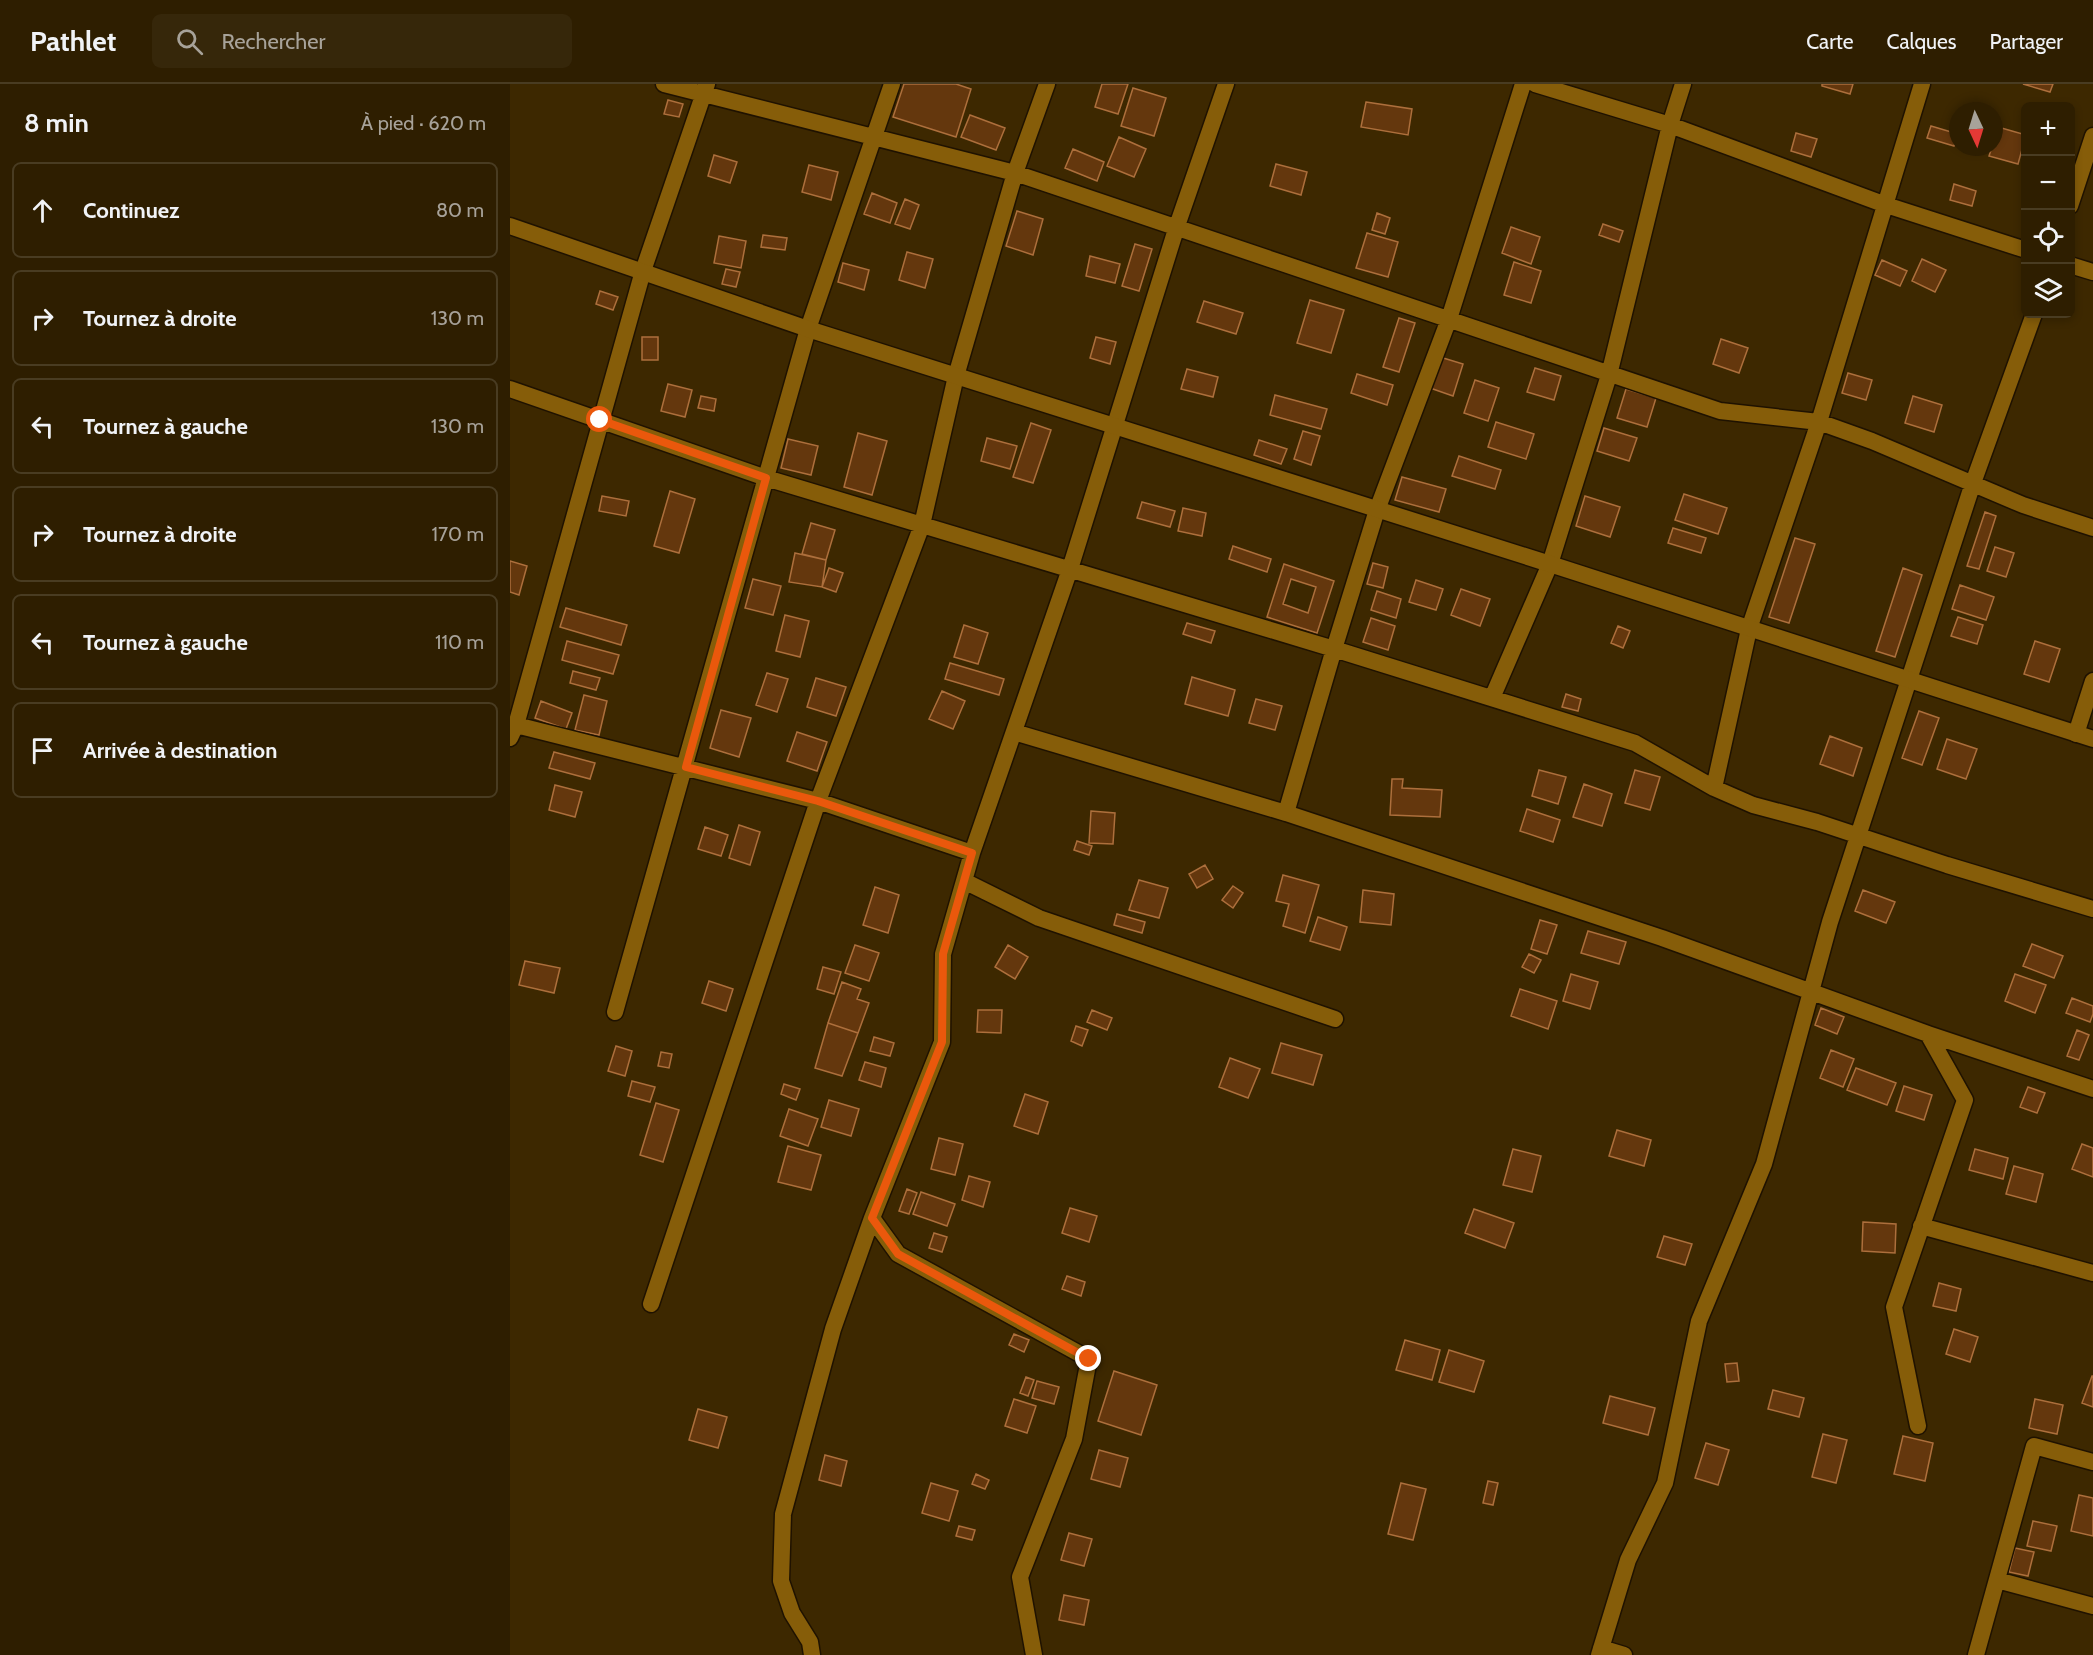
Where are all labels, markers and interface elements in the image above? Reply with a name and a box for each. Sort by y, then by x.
search box [152,14,572,68]
text: Pathlet [30,24,116,58]
icon: search [173,25,206,58]
text: Rechercher [221,28,325,55]
text: Carte [1806,29,1854,54]
text: Calques [1887,29,1957,54]
text: Partager [1990,29,2063,54]
north arrow [1949,102,2003,156]
map controls [2021,102,2075,318]
button: + [2021,102,2075,156]
text: 8 min [24,107,89,139]
text: À pied · 620 m [361,111,486,135]
button: − [2021,156,2075,210]
icon: ahead [26,194,59,227]
text: Continuez [83,197,180,224]
text: 80 m [436,198,484,222]
button: locate [2021,210,2075,264]
button: layers [2021,264,2075,318]
icon: right [26,302,59,335]
text: Tournez à droite [83,305,237,332]
text: 130 m [431,306,484,330]
route start [586,406,612,432]
icon: left [26,410,59,443]
text: Tournez à gauche [83,413,248,440]
text: 130 m [431,414,484,438]
icon: right [26,518,59,551]
text: Tournez à droite [83,521,237,548]
text: 170 m [432,522,484,546]
icon: left [26,626,59,659]
text: Tournez à gauche [83,629,248,656]
text: 110 m [435,630,484,654]
icon: arrive [26,734,59,767]
text: Arrivée à destination [83,737,277,764]
route end [1075,1345,1101,1371]

